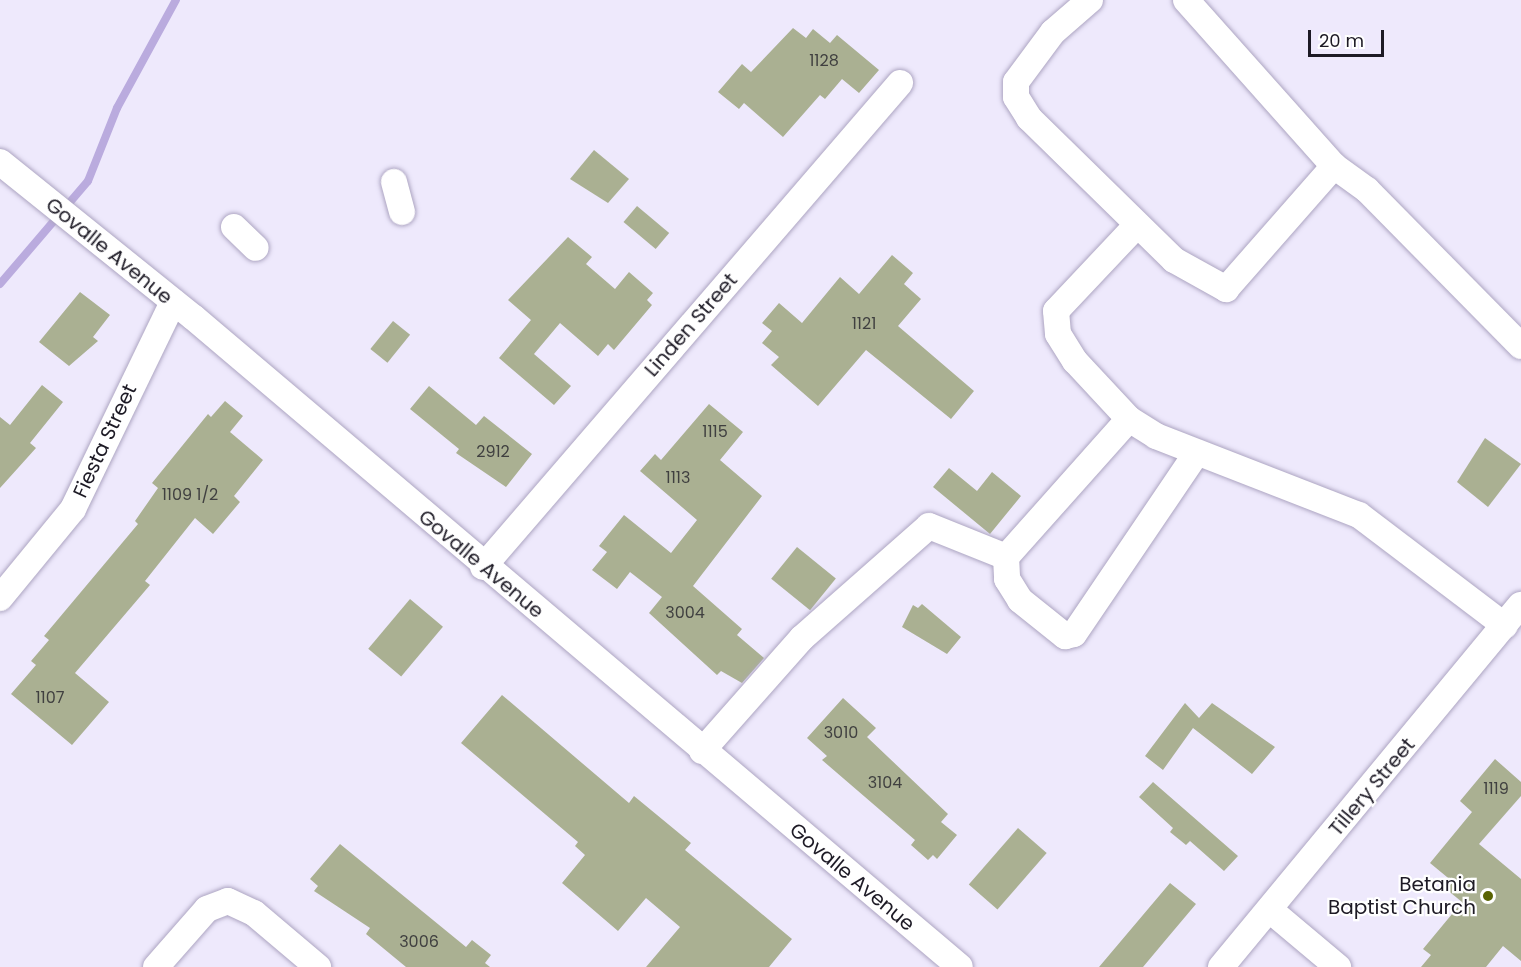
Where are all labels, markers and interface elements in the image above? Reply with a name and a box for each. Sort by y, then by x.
scale bar [1311,18,1388,56]
text: 20 m [1319,28,1364,53]
house number: 1128 [809,51,839,71]
street label: Govalle Avenue [41,193,177,309]
street label: Linden Street [640,268,742,382]
house number: 1121 [852,314,876,334]
street label: Fiesta Street [68,380,142,502]
house number: 1115 [702,422,728,442]
house number: 2912 [476,442,510,462]
house number: 1113 [666,468,690,488]
house number: 1109 1/2 [162,485,218,505]
street label: Govalle Avenue [414,505,548,623]
house number: 3004 [665,603,705,623]
house number: 1107 [35,688,65,708]
house number: 3010 [824,723,858,743]
street label: Tillery Street [1324,733,1420,841]
house number: 3104 [868,773,902,793]
house number: 1119 [1483,779,1509,799]
street label: Govalle Avenue [785,818,919,936]
place label: Betania Baptist Church [1328,873,1476,920]
marker: Betania Baptist Church [1481,889,1495,903]
house number: 3006 [399,932,439,952]

